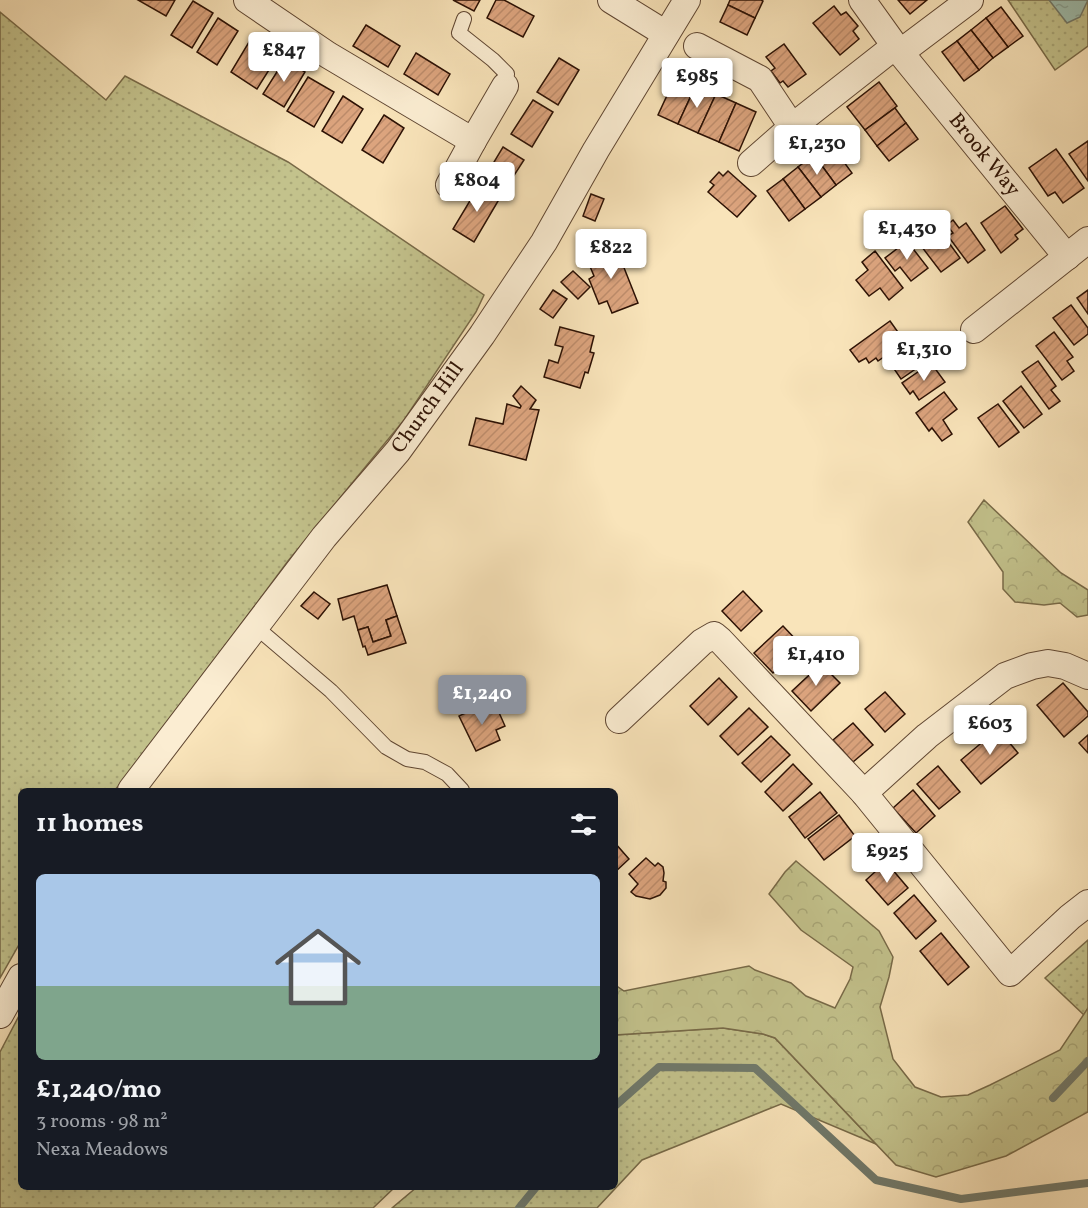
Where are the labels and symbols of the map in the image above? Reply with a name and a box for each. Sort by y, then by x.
pin: £847 [248,32,320,83]
pin: £985 [661,58,733,109]
street label: Brook Way [941,107,1027,203]
pin: £1,230 [768,125,866,176]
pin: £804 [441,162,513,213]
pin: £1,430 [858,210,956,261]
pin: £822 [575,229,647,280]
pin: £1,310 [875,331,973,382]
street label: Church Hill [385,356,471,460]
pin: £1,410 [767,636,865,687]
pin: £1,240 [433,675,531,726]
pin: £603 [954,705,1026,756]
pin: £925 [851,833,923,884]

